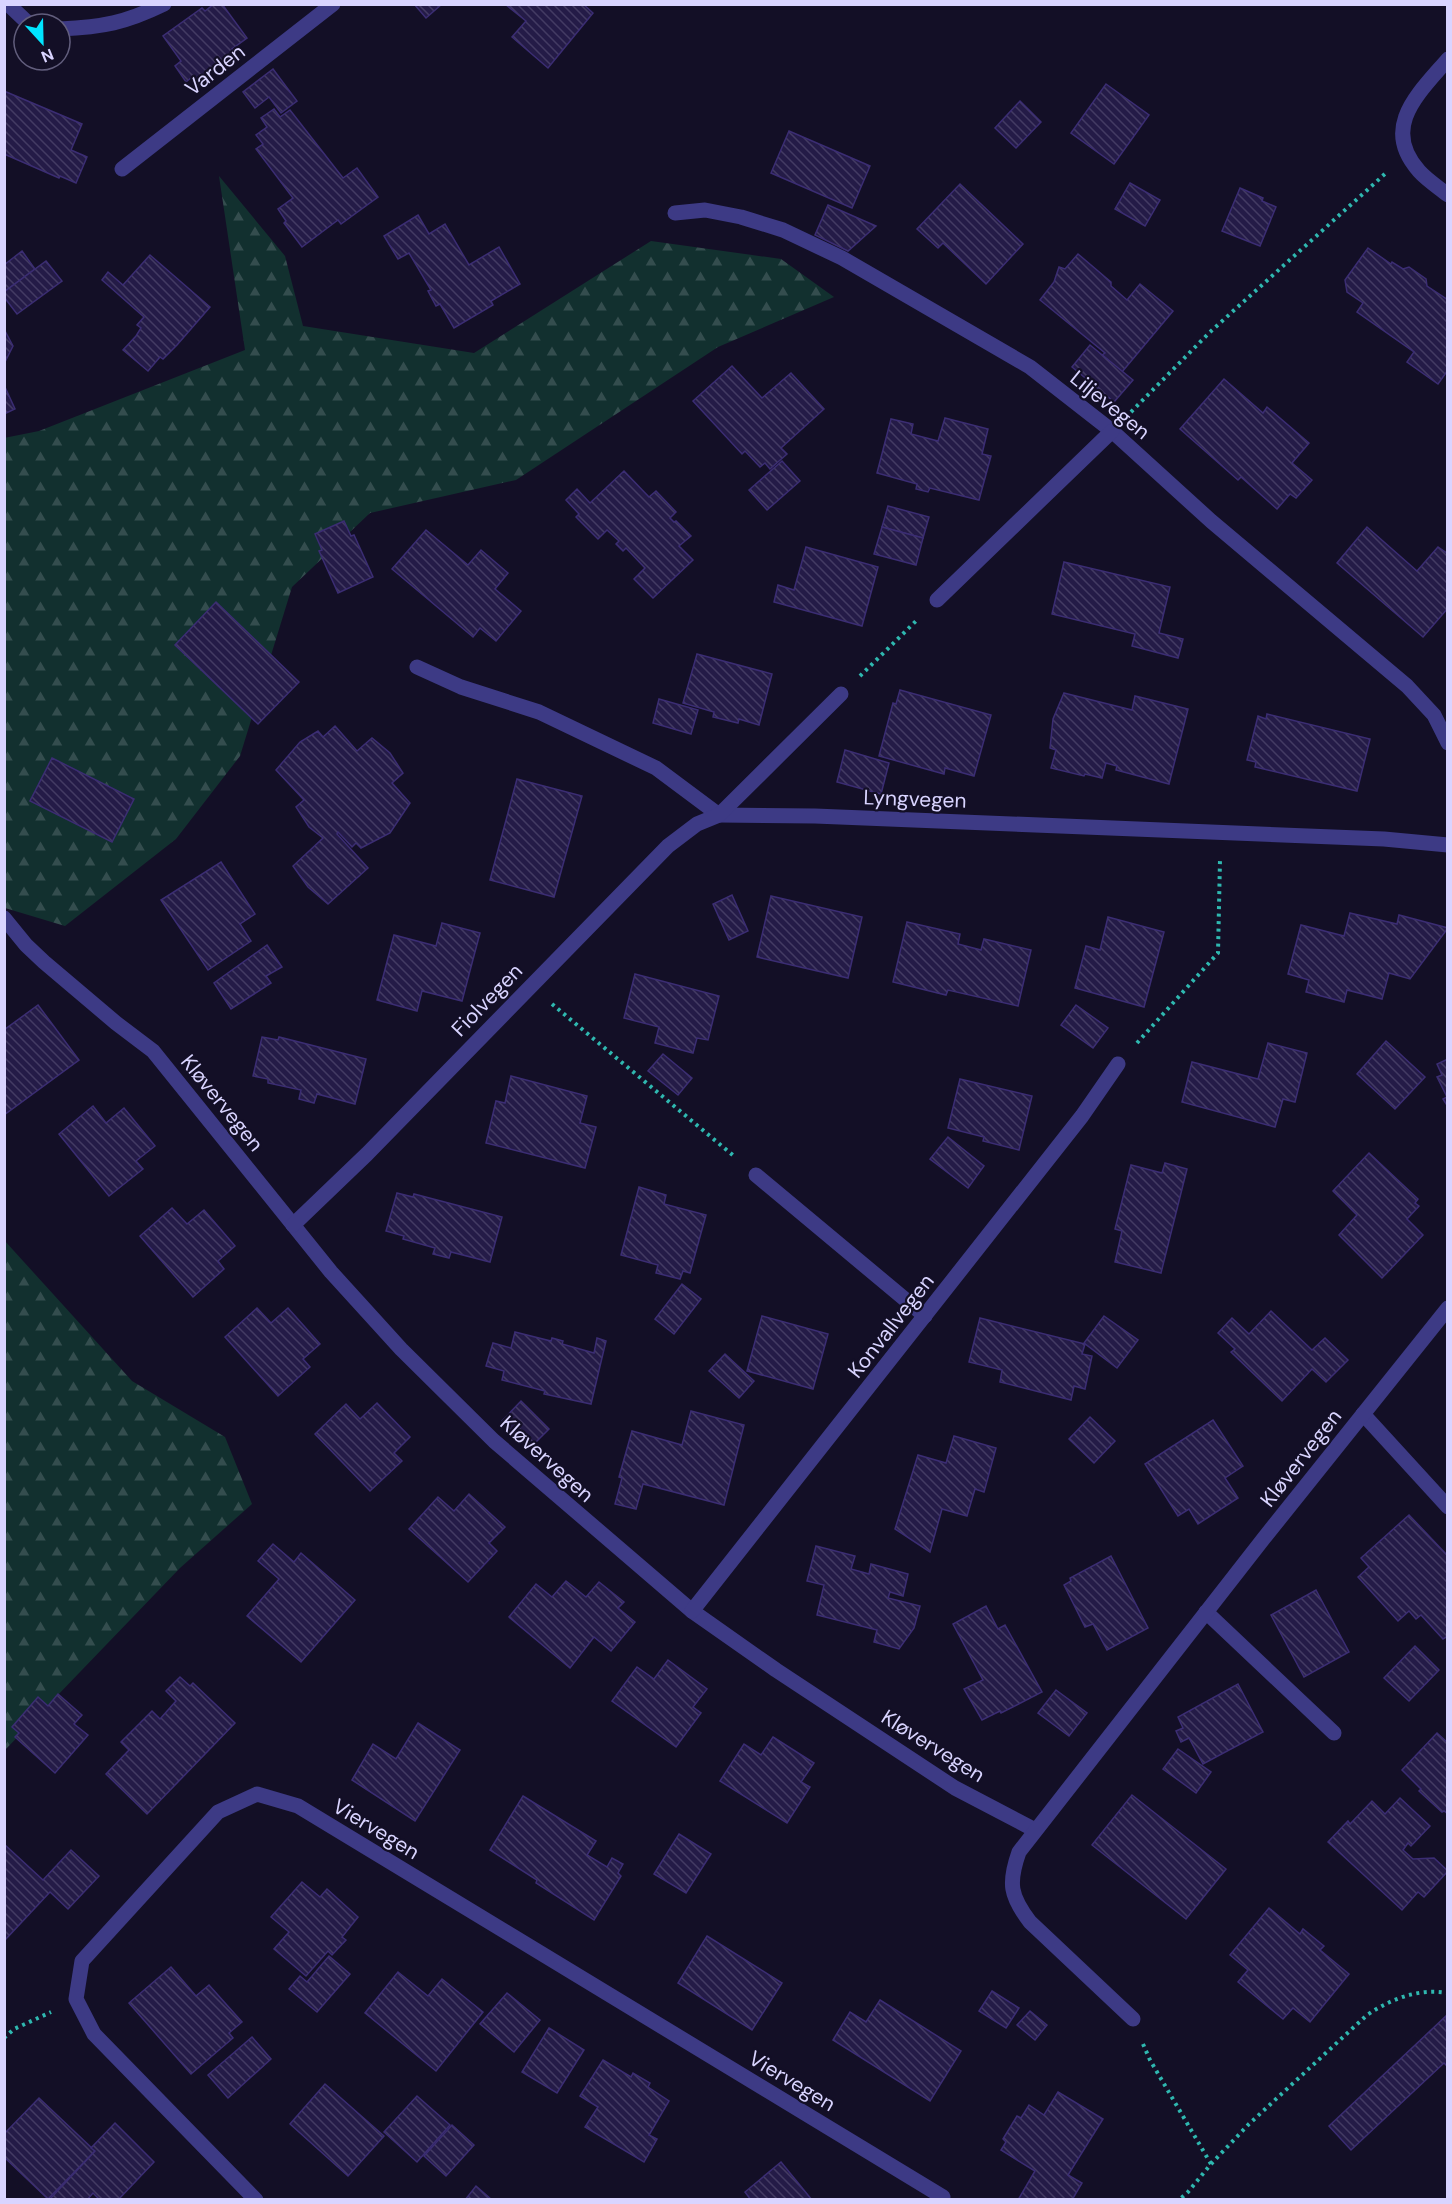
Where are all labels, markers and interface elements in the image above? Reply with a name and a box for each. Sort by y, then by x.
north arrow [12,12,72,72]
street label: Varden [179,38,251,102]
text: N [38,44,57,67]
street label: Liljevegen [1064,364,1156,446]
street label: Lyngvegen [863,783,967,815]
street label: Fiolvegen [445,958,529,1042]
street label: Kløvervegen [174,1049,270,1157]
street label: Konvallvegen [842,1268,940,1384]
street label: Kløvervegen [1254,1403,1348,1513]
street label: Kløvervegen [494,1409,600,1509]
street label: Kløvervegen [876,1703,990,1789]
street label: Viervegen [327,1792,425,1866]
street label: Viervegen [743,2044,841,2118]

